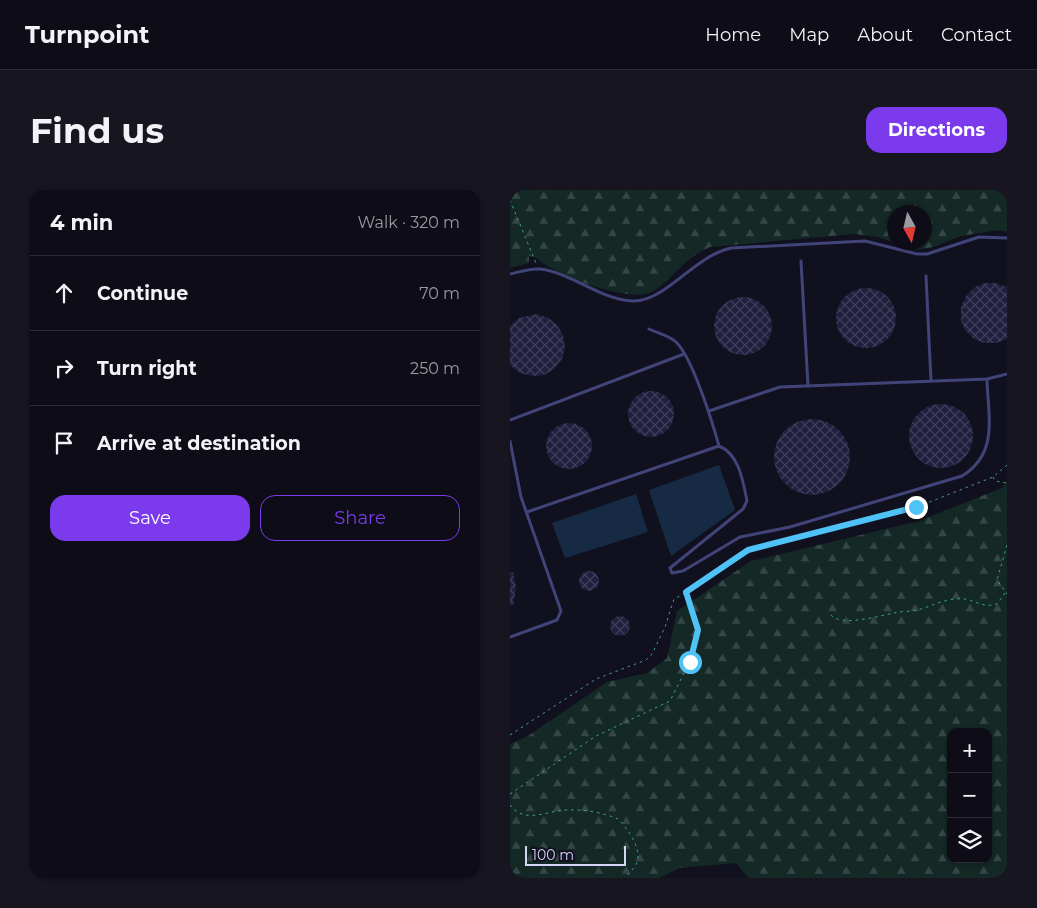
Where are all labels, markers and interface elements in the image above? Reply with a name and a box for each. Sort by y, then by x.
text: Turnpoint [25,20,149,49]
text: Home [705,24,761,46]
text: Map [789,24,829,46]
text: About [857,24,913,46]
text: Contact [941,24,1012,46]
button: Directions [866,107,1007,153]
text: Find us [30,109,164,152]
north arrow [887,205,932,250]
text: 4 min [50,210,113,235]
text: Walk · 320 m [358,213,460,232]
icon: ahead [50,279,78,307]
text: Continue [97,282,188,305]
text: 70 m [419,284,460,303]
icon: right [50,354,78,382]
text: Turn right [97,357,197,380]
text: 250 m [410,359,460,378]
icon: arrive [50,429,78,457]
text: Arrive at destination [97,432,301,455]
button: Save [50,495,250,541]
button: Share [260,495,460,541]
route end [905,496,928,519]
route start [679,651,702,674]
map controls [947,728,992,863]
button: + [947,728,992,773]
button: − [947,773,992,818]
button: layers [947,818,992,863]
scale bar [525,843,626,866]
text: 100 m [532,846,574,864]

